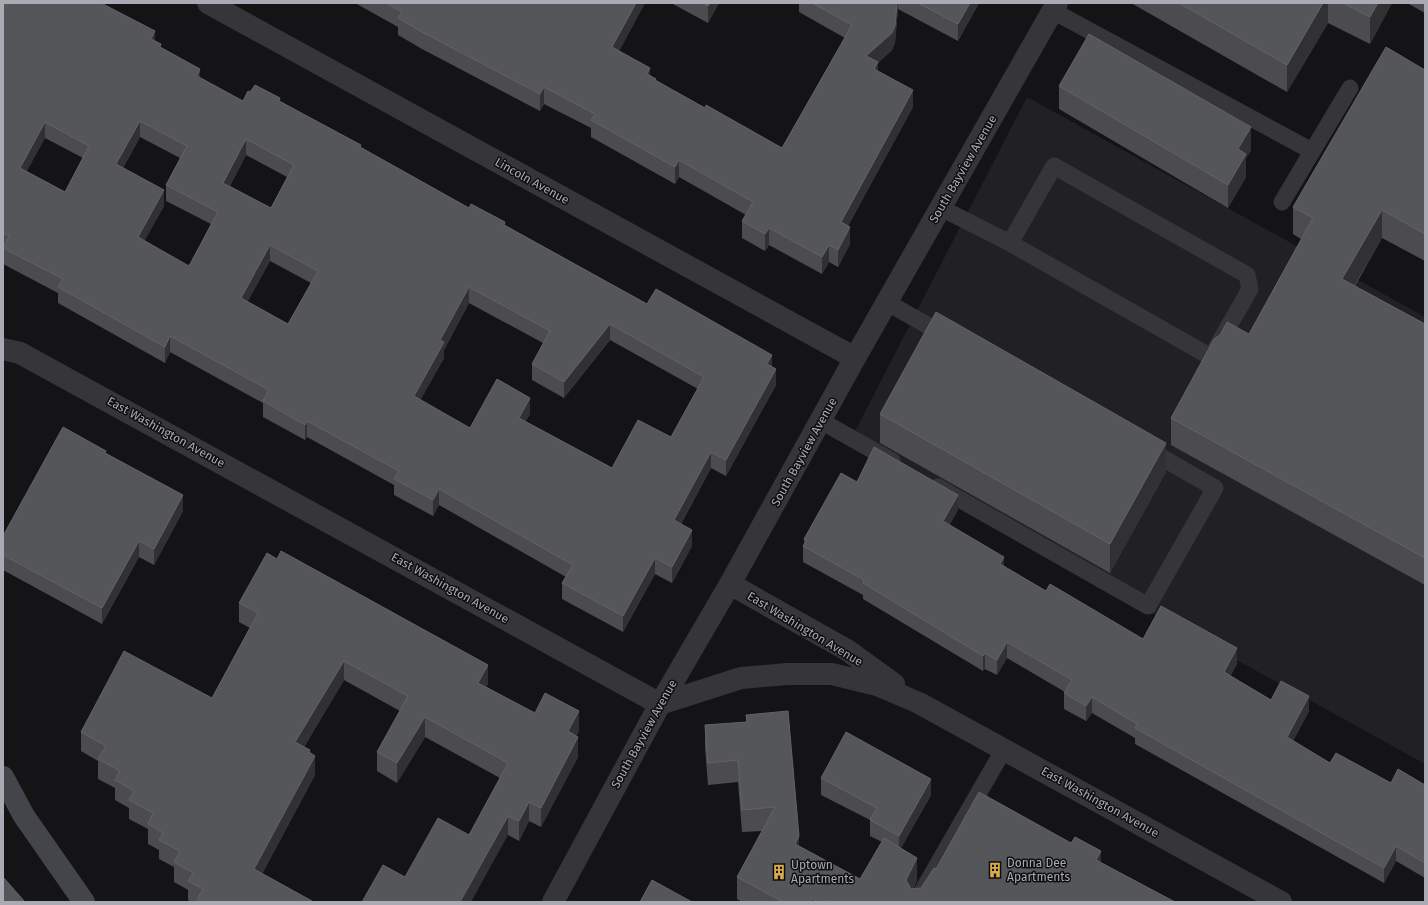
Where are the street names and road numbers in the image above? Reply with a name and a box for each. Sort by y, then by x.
street label: South Bayview Avenue [926,113,1000,225]
street label: Lincoln Avenue [493,155,571,207]
street label: East Washington Avenue [105,394,227,470]
street label: South Bayview Avenue [768,395,840,509]
street label: East Washington Avenue [389,550,511,626]
street label: East Washington Avenue [745,589,865,669]
street label: South Bayview Avenue [608,677,680,791]
street label: East Washington Avenue [1039,764,1161,840]

